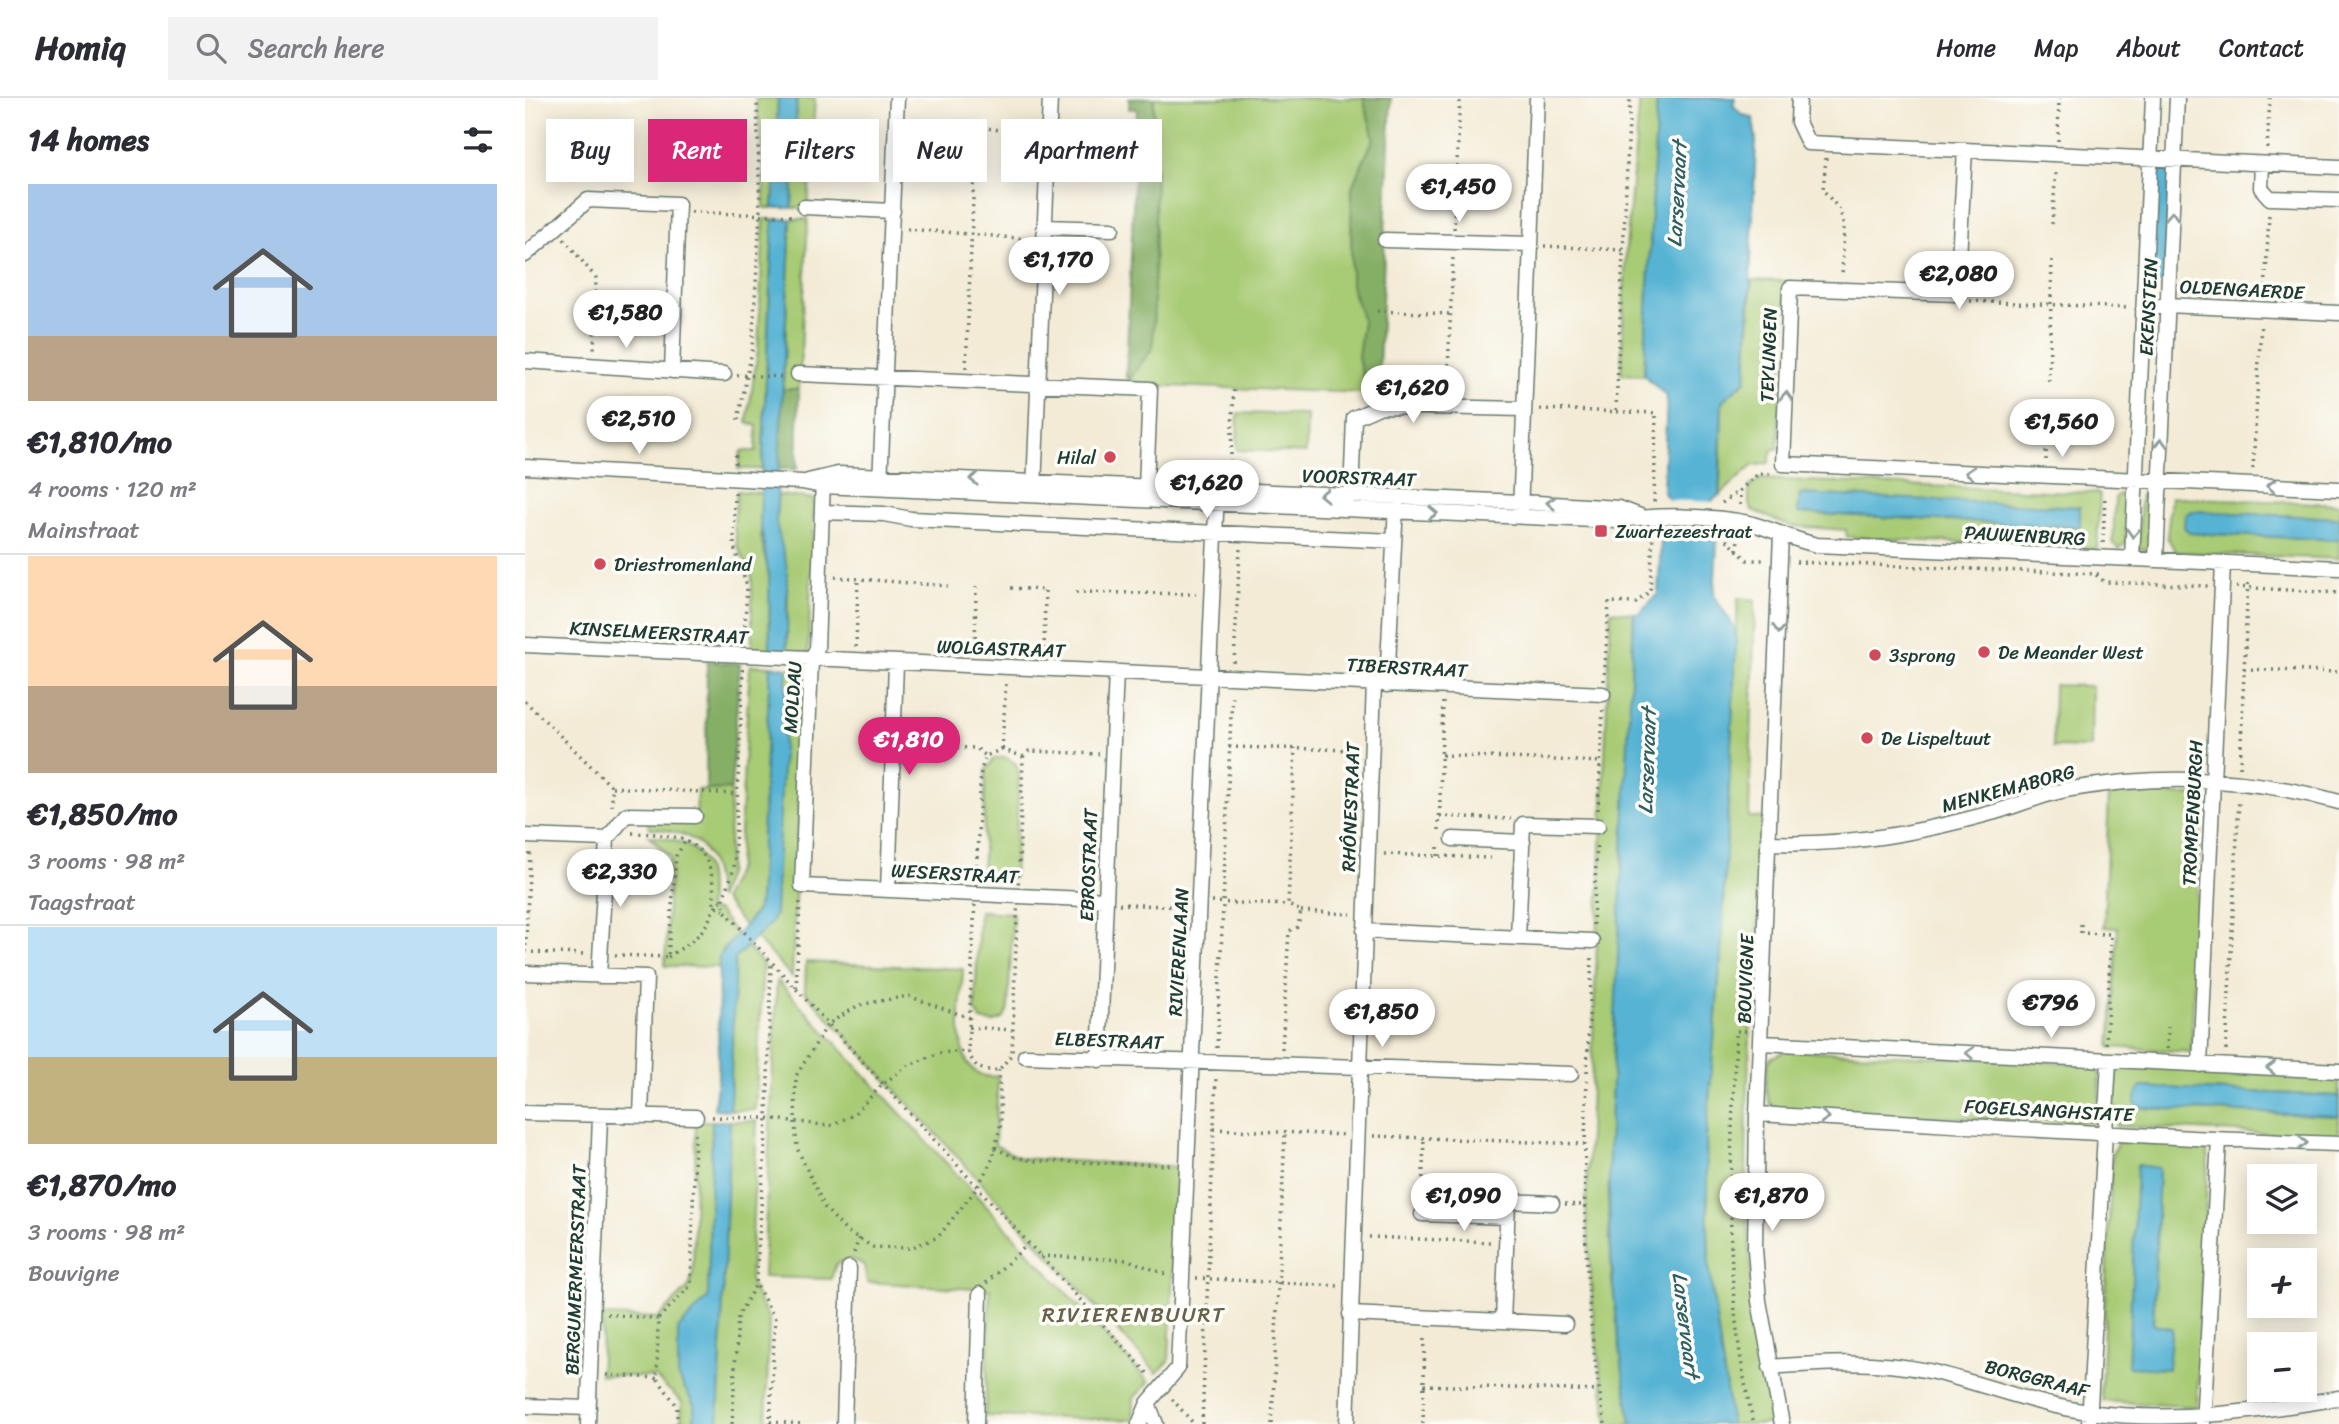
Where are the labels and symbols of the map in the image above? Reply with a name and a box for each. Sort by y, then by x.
water label: Larservaart [1655,137,1699,248]
pin: €1,450 [1402,164,1516,224]
one-way arrow [2164,210,2179,221]
pin: €1,170 [1002,238,1116,297]
pin: €2,080 [1902,252,2016,311]
street label: EKENSTEIN [2129,257,2168,357]
street label: OLDENGAERDE [2179,270,2306,309]
pin: €1,580 [569,290,683,350]
street label: TEYLINGEN [1750,307,1787,403]
pin: €1,620 [1356,366,1470,425]
one-way arrow [1778,390,1793,401]
pin: €2,510 [582,396,696,456]
pin: €1,560 [2005,400,2119,459]
one-way arrow [2153,437,2168,448]
place label: Hilal [1057,441,1097,474]
marker: Hilal [1102,449,1118,465]
street label: VOORSTRAAT [1301,459,1418,496]
pin: €1,620 [1150,460,1264,520]
one-way arrow [1964,465,1975,480]
one-way arrow [968,472,979,487]
one-way arrow [2265,479,2276,494]
one-way arrow [1318,488,1329,503]
one-way arrow [1545,496,1556,511]
one-way arrow [1428,506,1439,521]
place label: Zwartezeestraat [1615,515,1753,548]
street label: PAUWENBURG [1963,516,2086,555]
marker: Zwartezeestraat [1593,523,1609,539]
one-way arrow [2126,528,2141,539]
place label: Driestromenland [614,548,754,581]
marker: Driestromenland [592,556,608,572]
street label: KINSELMEERSTRAAT [569,611,751,654]
one-way arrow [1771,624,1786,635]
street label: WOLGASTRAAT [936,630,1067,667]
place label: De Meander West [1998,636,2144,669]
place label: 3sprong [1889,639,1956,672]
marker: De Meander West [1976,644,1992,660]
marker: 3sprong [1867,647,1883,663]
street label: TIBERSTRAAT [1346,648,1470,687]
street label: MOLDAU [774,660,811,734]
water label: Larservaart [1626,704,1668,815]
pin: €1,810 [852,718,966,777]
place label: De Lispeltuut [1881,722,1991,755]
marker: De Lispeltuut [1859,730,1875,746]
street label: TROMPENBURGH [2172,739,2213,887]
street label: RHÔNESTRAAT [1332,740,1369,872]
street label: MENKEMABORG [1938,755,2079,822]
street label: EBROSTRAAT [1070,806,1107,922]
pin: €2,330 [563,850,677,909]
street label: WESERSTRAAT [890,854,1021,893]
street label: RIVIERENLAAN [1159,887,1198,1017]
street label: BOUVIGNE [1727,932,1764,1024]
pin: €796 [2010,981,2092,1040]
pin: €1,850 [1325,990,1439,1049]
street label: ELBESTRAAT [1054,1022,1165,1059]
one-way arrow [1964,1046,1975,1061]
one-way arrow [2265,1061,2276,1076]
street label: FOGELSANGHSTATE [1964,1090,2136,1131]
one-way arrow [1820,1110,1831,1125]
one-way arrow [2298,1135,2309,1150]
street label: BERGUMERMEERSTRAAT [555,1163,596,1376]
pin: €1,090 [1407,1174,1521,1233]
pin: €1,870 [1715,1174,1829,1233]
water label: Larservaart [1661,1270,1712,1383]
district label: RIVIERENBUURT [1042,1296,1226,1334]
street label: BORGGRAAF [1981,1350,2094,1408]

